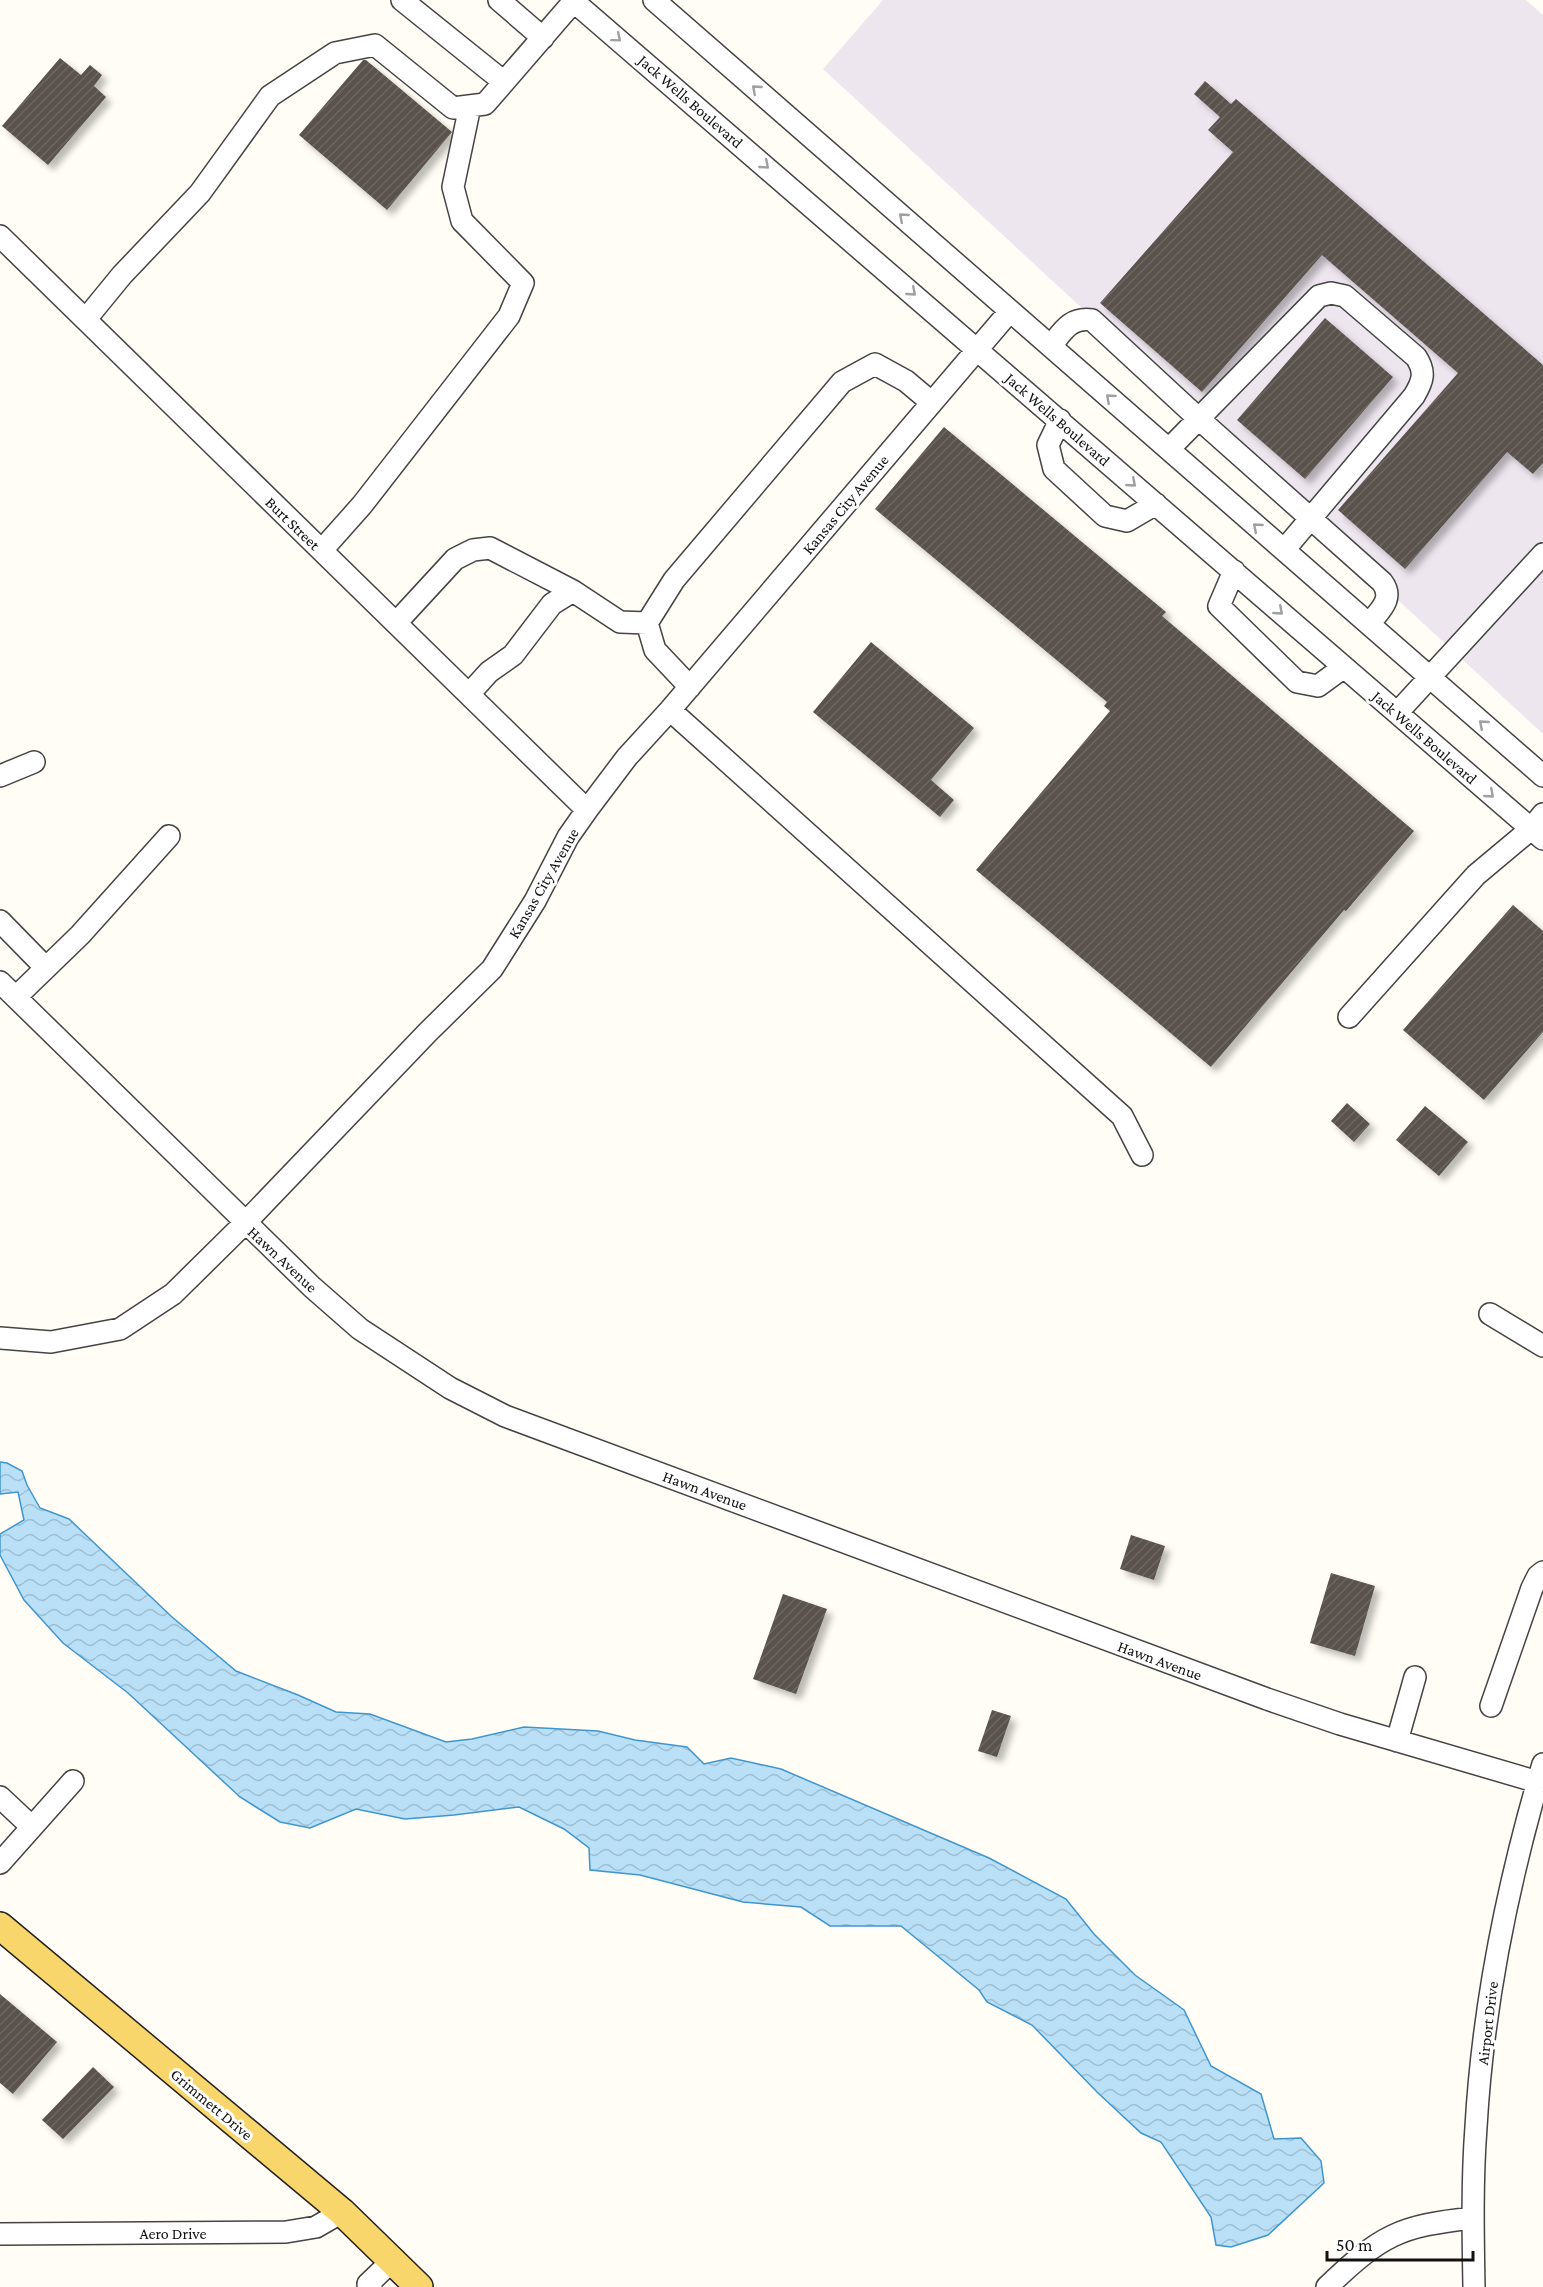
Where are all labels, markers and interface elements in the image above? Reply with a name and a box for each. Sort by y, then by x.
one-way arrow [610,31,621,42]
street label: Jack Wells Boulevard [633,50,747,153]
one-way arrow [752,85,763,96]
one-way arrow [758,158,769,169]
one-way arrow [899,213,910,224]
one-way arrow [906,285,917,296]
street label: Jack Wells Boulevard [1000,368,1114,471]
one-way arrow [1106,394,1117,405]
street label: Kansas City Avenue [799,451,893,558]
one-way arrow [1125,476,1136,487]
street label: Burt Street [262,493,324,554]
one-way arrow [1253,523,1264,534]
one-way arrow [1272,604,1283,615]
street label: Jack Wells Boulevard [1367,686,1481,789]
one-way arrow [1479,720,1490,731]
one-way arrow [1483,786,1494,797]
street label: Kansas City Avenue [505,825,583,942]
street label: Hawn Avenue [245,1223,321,1296]
street label: Hawn Avenue [660,1467,749,1514]
street label: Hawn Avenue [1115,1637,1204,1684]
street label: Airport Drive [1474,1980,1502,2066]
street label: Grimmett Drive [167,2065,256,2143]
scale bar [1327,2224,1472,2262]
street label: Aero Drive [139,2225,207,2242]
text: 50 m [1336,2235,1373,2255]

